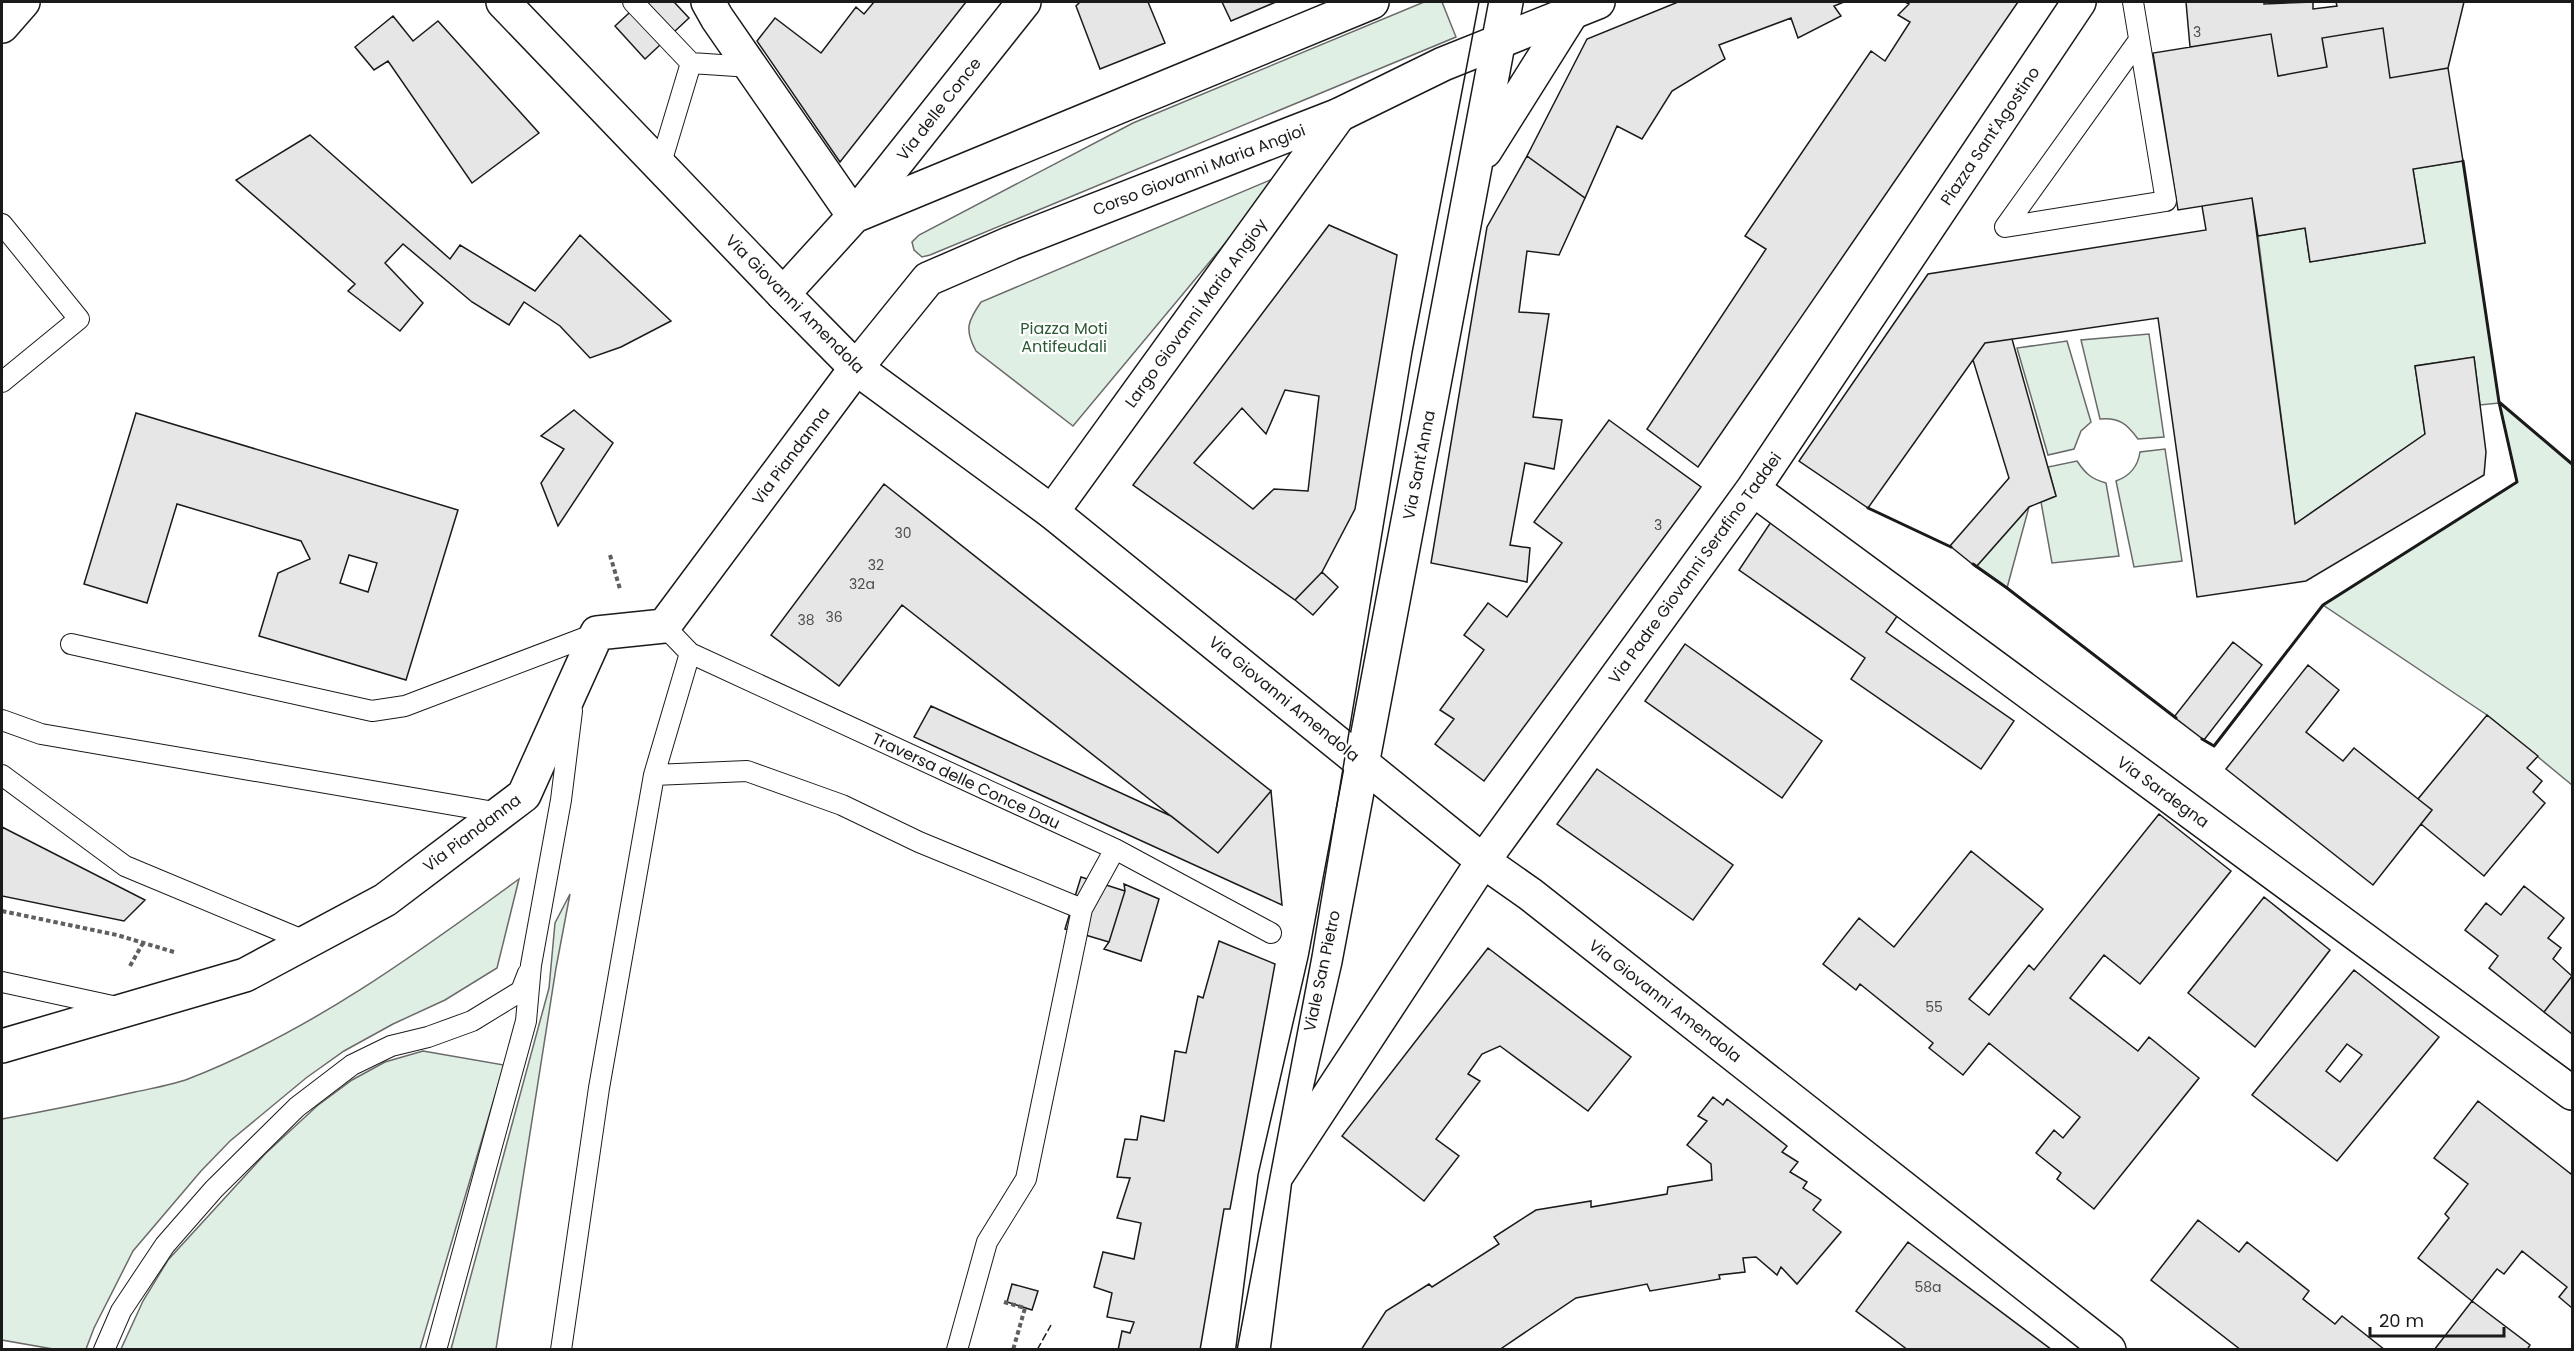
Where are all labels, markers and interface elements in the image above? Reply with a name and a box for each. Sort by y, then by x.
house number: 3 [2193,22,2201,42]
street label: Via delle Conce [891,53,987,165]
street label: Piazza Sant'Agostino [1935,62,2045,210]
street label: Corso Giovanni Maria Angioi [1089,119,1309,221]
street label: Largo Giovanni Maria Angioy [1119,214,1273,412]
street label: Via Giovanni Amendola [720,229,870,379]
park label: Piazza Moti Antifeudali [1020,317,1108,358]
street label: Via Piandanna [747,402,835,510]
street label: Via Sant'Anna [1397,408,1441,522]
street label: Via Padre Giovanni Serafino Taddei [1603,448,1787,688]
house number: 3 [1654,515,1662,535]
house number: 30 [894,523,912,543]
house number: 32 [868,555,884,575]
house number: 32a [849,574,875,594]
house number: 36 [825,607,843,627]
house number: 38 [797,610,815,630]
street label: Via Giovanni Amendola [1204,631,1364,767]
street label: Traversa delle Conce Dau [868,727,1064,835]
street label: Via Sardegna [2112,751,2214,833]
street label: Via Piandanna [418,789,526,877]
street label: Viale San Pietro [1298,908,1346,1034]
street label: Via Giovanni Amendola [1584,934,1746,1068]
house number: 55 [1925,997,1943,1017]
house number: 58a [1914,1277,1942,1297]
scale bar [2370,1300,2504,1338]
text: 20 m [2379,1308,2424,1333]

